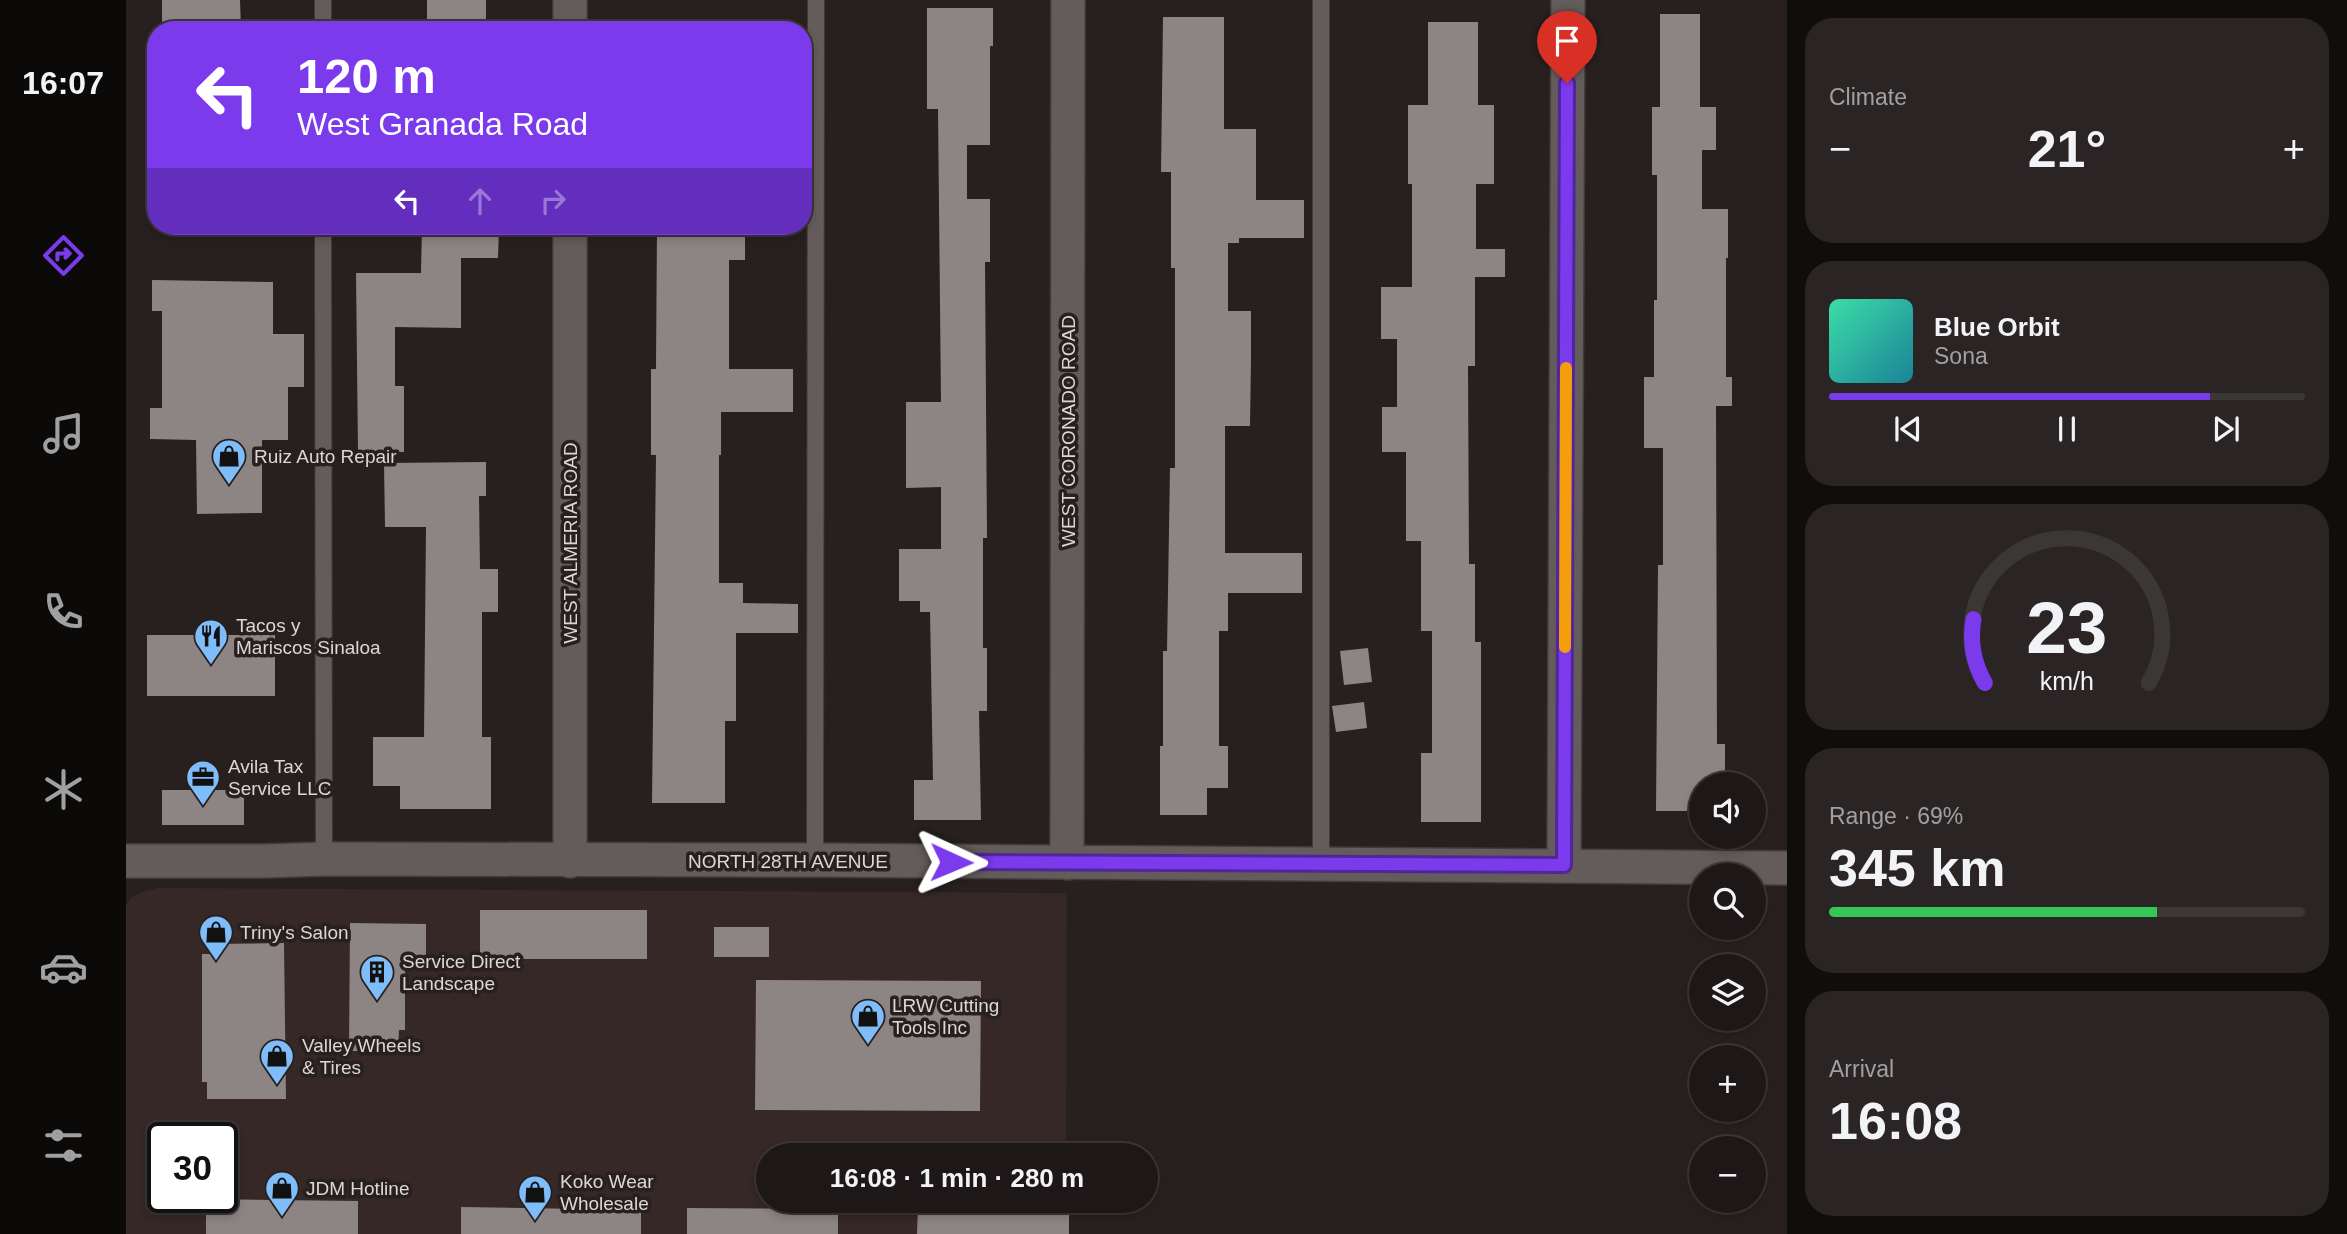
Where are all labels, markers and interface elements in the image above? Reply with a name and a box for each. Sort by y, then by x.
pin [1537,11,1597,83]
icon: arrive [1548,22,1586,60]
icon: left [182,49,273,140]
text: 120 m [297,49,436,103]
text: 16:07 [22,65,104,101]
text: Climate [1829,84,1907,110]
text: West Granada Road [297,106,588,142]
text: 21° [2028,120,2106,178]
text: − [1829,128,1851,170]
text: + [2283,128,2305,170]
icon: left [388,182,426,220]
icon: ahead [461,182,499,220]
icon: right [534,182,572,220]
icon: directions [39,231,88,280]
text: Blue Orbit [1934,312,2060,342]
street label: WEST CORONADO ROAD [1058,315,1079,547]
text: Sona [1934,343,1988,369]
icon: music [39,409,88,458]
icon: previous [1889,410,1927,448]
icon: pause [2048,410,2086,448]
icon: next [2207,410,2245,448]
shop icon: Ruiz Auto Repair [210,437,248,486]
street label: WEST ALMERIA ROAD [560,442,581,644]
place label: Ruiz Auto Repair [254,446,397,467]
icon: phone [39,587,88,636]
text: 23 [2027,587,2107,668]
place label: Tacos y Mariscos Sinaloa [236,615,381,658]
restaurant icon: Tacos y Mariscos Sinaloa [192,617,230,666]
text: km/h [2040,667,2094,695]
place label: Avila Tax Service LLC [228,756,332,799]
office icon: Avila Tax Service LLC [184,758,222,807]
icon: climate [39,765,88,814]
map controls [1689,772,1766,1213]
button: sound [1689,772,1766,849]
text: Range · 69% [1829,803,1963,829]
position arrow [914,825,988,899]
text: 345 km [1829,839,2005,897]
street label: NORTH 28TH AVENUE [688,851,888,872]
button: search [1689,863,1766,940]
shop icon: Triny's Salon [197,913,235,962]
place label: Triny's Salon [240,922,349,943]
icon: car [39,943,88,992]
place label: Service Direct Landscape [402,951,521,994]
building icon: Service Direct Landscape [358,953,396,1002]
button: layers [1689,954,1766,1031]
place label: LRW Cutting Tools Inc [892,995,999,1038]
shop icon: LRW Cutting Tools Inc [849,997,887,1046]
place label: Valley Wheels & Tires [302,1035,421,1078]
shop icon: Valley Wheels & Tires [258,1037,296,1086]
button: + [1689,1045,1766,1122]
text: Arrival [1829,1056,1894,1082]
text: 16:08 [1829,1092,1962,1150]
icon: filters [39,1121,88,1170]
speed limit sign: 30 [147,1122,238,1213]
button: − [1689,1136,1766,1213]
text: 16:08 · 1 min · 280 m [830,1163,1084,1193]
shop icon: JDM Hotline [263,1169,301,1218]
place label: Koko Wear Wholesale [560,1171,654,1214]
shop icon: Koko Wear Wholesale [516,1173,554,1222]
place label: JDM Hotline [306,1178,409,1199]

